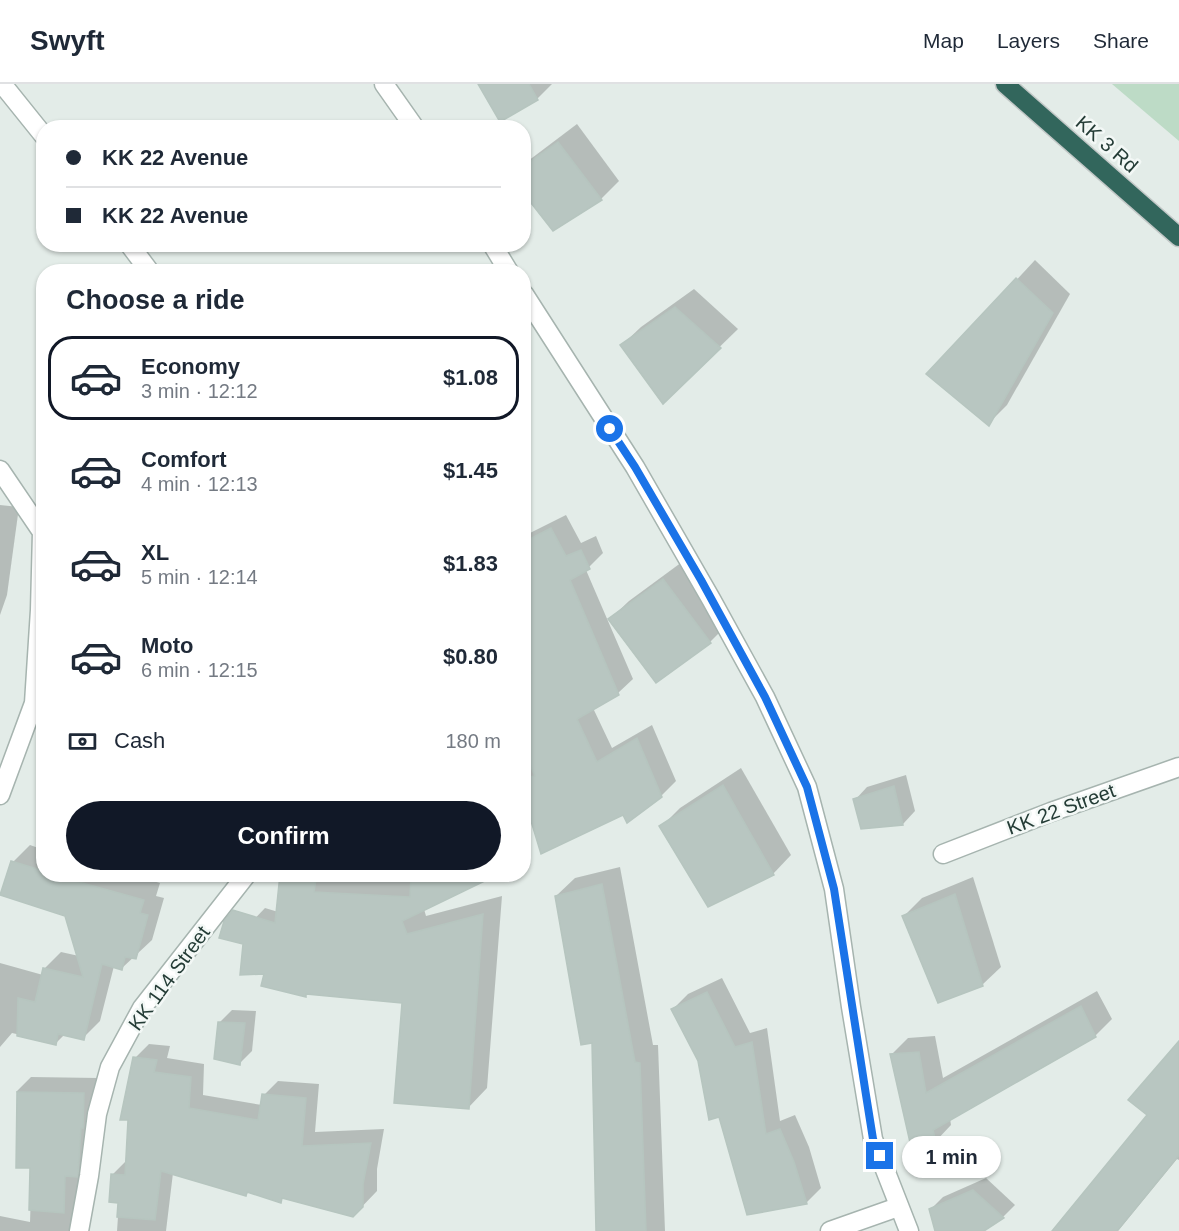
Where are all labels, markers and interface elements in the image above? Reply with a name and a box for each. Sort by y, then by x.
text: Swyft [30,25,105,56]
text: Map [923,29,964,52]
text: Layers [997,29,1060,52]
text: Share [1093,29,1149,52]
street label: KK 3 Rd [1072,111,1142,177]
text: KK 22 Avenue [102,145,248,170]
text: KK 22 Avenue [102,203,248,228]
text: Choose a ride [66,285,245,315]
icon: car [69,351,123,405]
text: Economy [141,354,240,379]
text: $1.08 [443,365,498,390]
text: 3 min · 12:12 [141,380,258,402]
route start [596,415,623,442]
icon: car [69,444,123,498]
text: Comfort [141,447,227,472]
text: $1.45 [443,458,498,483]
text: 4 min · 12:13 [141,473,258,495]
icon: car [69,537,123,591]
text: XL [141,540,169,565]
text: $1.83 [443,551,498,576]
text: 5 min · 12:14 [141,566,258,588]
icon: car [69,630,123,684]
text: Moto [141,633,194,658]
text: $0.80 [443,644,498,669]
text: 6 min · 12:15 [141,659,258,681]
icon: cash [66,725,99,758]
text: Cash [114,728,165,753]
text: 180 m [445,730,501,752]
street label: KK 22 Street [1004,779,1118,839]
button: Confirm [66,801,501,870]
street label: KK 114 Street [124,921,214,1034]
callout: 1 min [901,1135,1000,1177]
route end [866,1142,893,1169]
text: 1 min [925,1146,978,1168]

